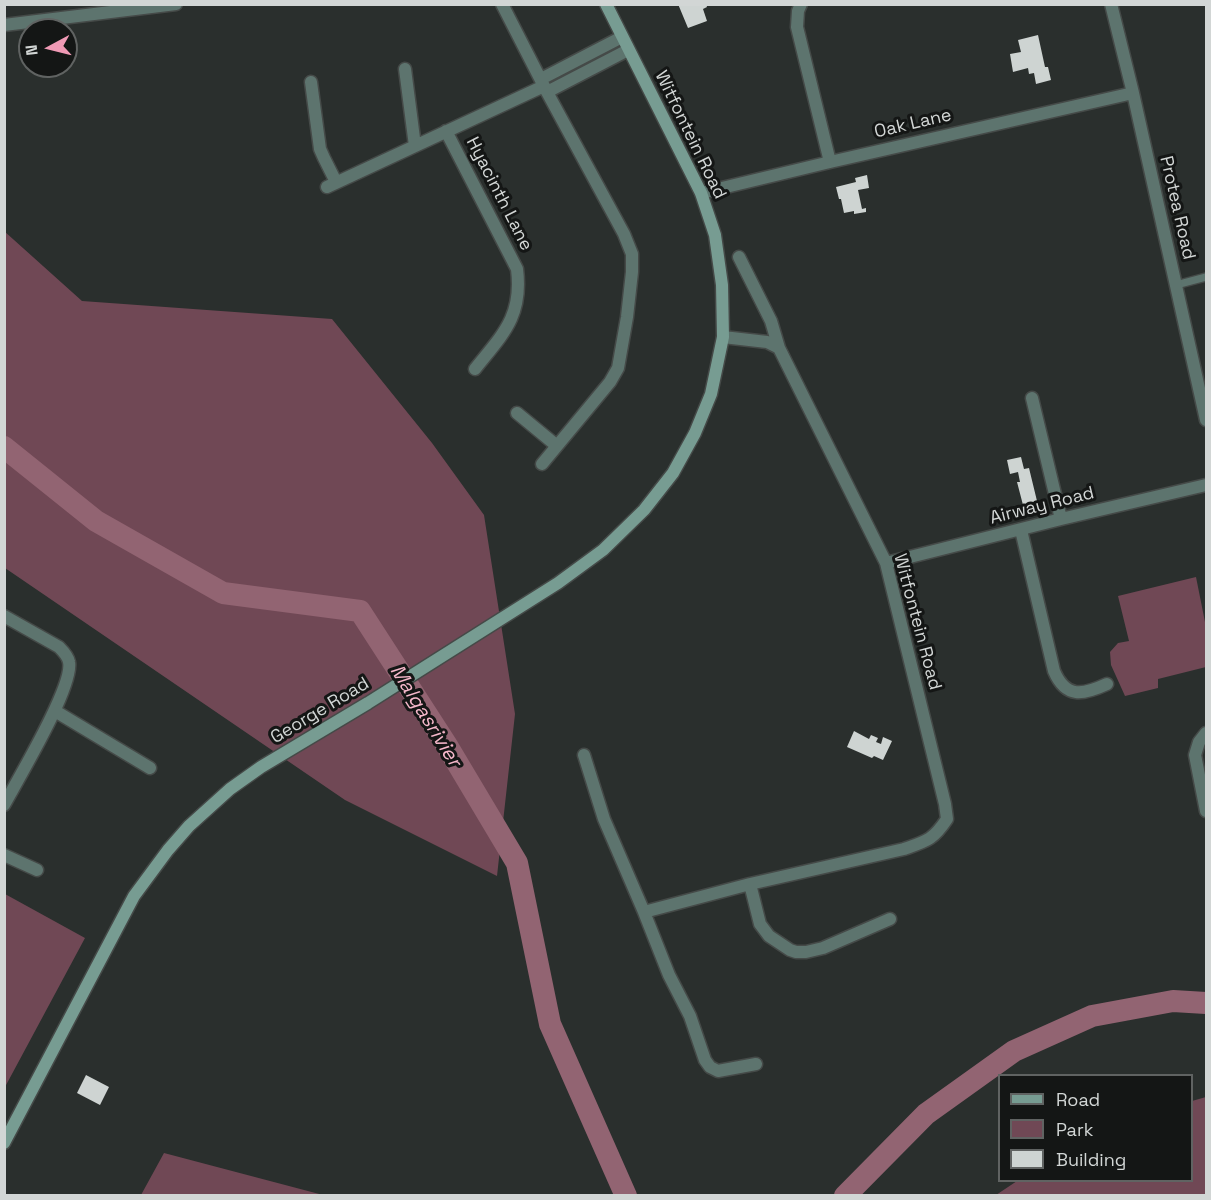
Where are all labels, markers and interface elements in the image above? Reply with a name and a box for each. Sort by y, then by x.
north arrow [18,18,78,78]
text: N [21,43,43,57]
street label: Witfontein Road [650,67,730,203]
street label: Oak Lane [872,105,954,143]
street label: Hyacinth Lane [461,134,537,254]
street label: Protea Road [1155,154,1199,262]
street label: Airway Road [988,483,1096,529]
street label: Witfontein Road [888,551,946,693]
water label: Malgasrivier [384,660,466,772]
street label: George Road [267,673,373,749]
legend [998,1074,1193,1182]
text: Road [1056,1088,1100,1111]
text: Park [1056,1118,1093,1141]
text: Building [1056,1148,1126,1171]

